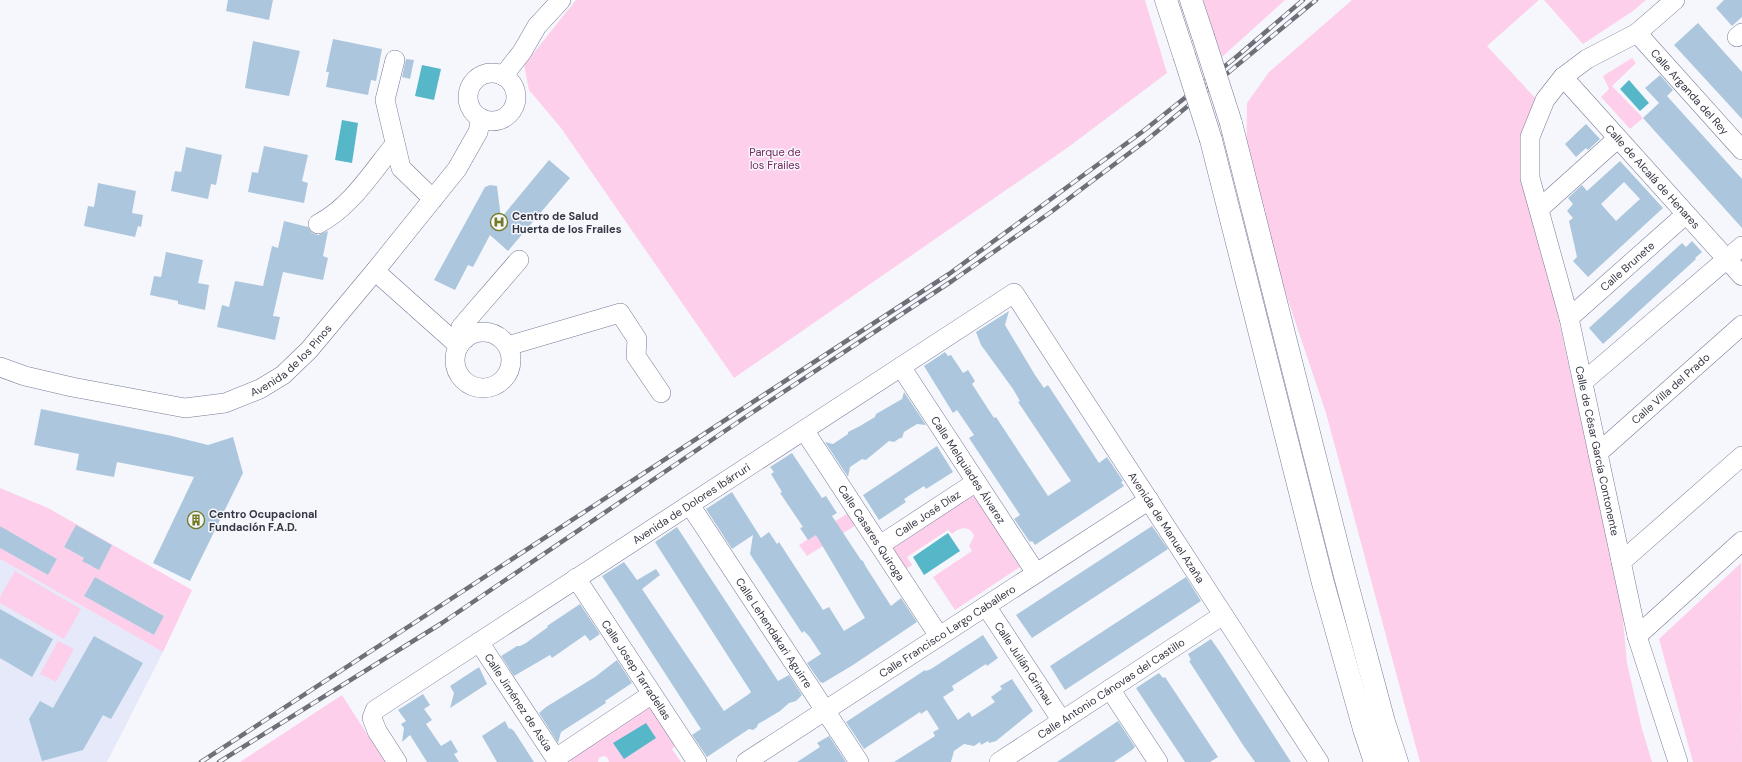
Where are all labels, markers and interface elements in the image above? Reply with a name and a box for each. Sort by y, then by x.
street label: Calle Arganda del Rey [1648,46,1732,138]
street label: Calle de Alcalá de Henares [1602,122,1703,232]
park label: Parque de los Frailes [749,145,801,172]
place label: Centro de Salud Huerta de los Frailes [512,209,622,236]
hospital icon: Centro de Salud Huerta de los Frailes [489,212,509,232]
street label: Calle Brunete [1597,238,1657,294]
street label: Avenida de los Pinos [248,321,334,399]
street label: Calle Villa del Prado [1628,350,1713,427]
street label: Calle de César García Contonente [1572,365,1622,537]
street label: Calle Melquiades Álvarez [928,413,1009,526]
street label: Avenida de Dolores Ibárruri [630,460,753,547]
street label: Avenida de Manuel Azaña [1125,469,1208,586]
street label: Calle Casares Quiroga [835,482,908,583]
street label: Calle José Díaz [892,487,963,540]
place label: Centro Ocupacional Fundación F.A.D. [209,507,317,534]
building icon: Centro Ocupacional Fundación F.A.D. [186,510,206,530]
street label: Calle Lehendakari Aguirre [733,575,815,691]
street label: Calle Francisco Largo Caballero [876,582,1018,681]
street label: Calle Josep Tarradellas [599,617,674,723]
street label: Calle Julián Grimau [991,619,1057,708]
street label: Calle Antonio Cánovas del Castillo [1035,635,1187,742]
street label: Calle Jiménez de Asúa [481,651,556,754]

